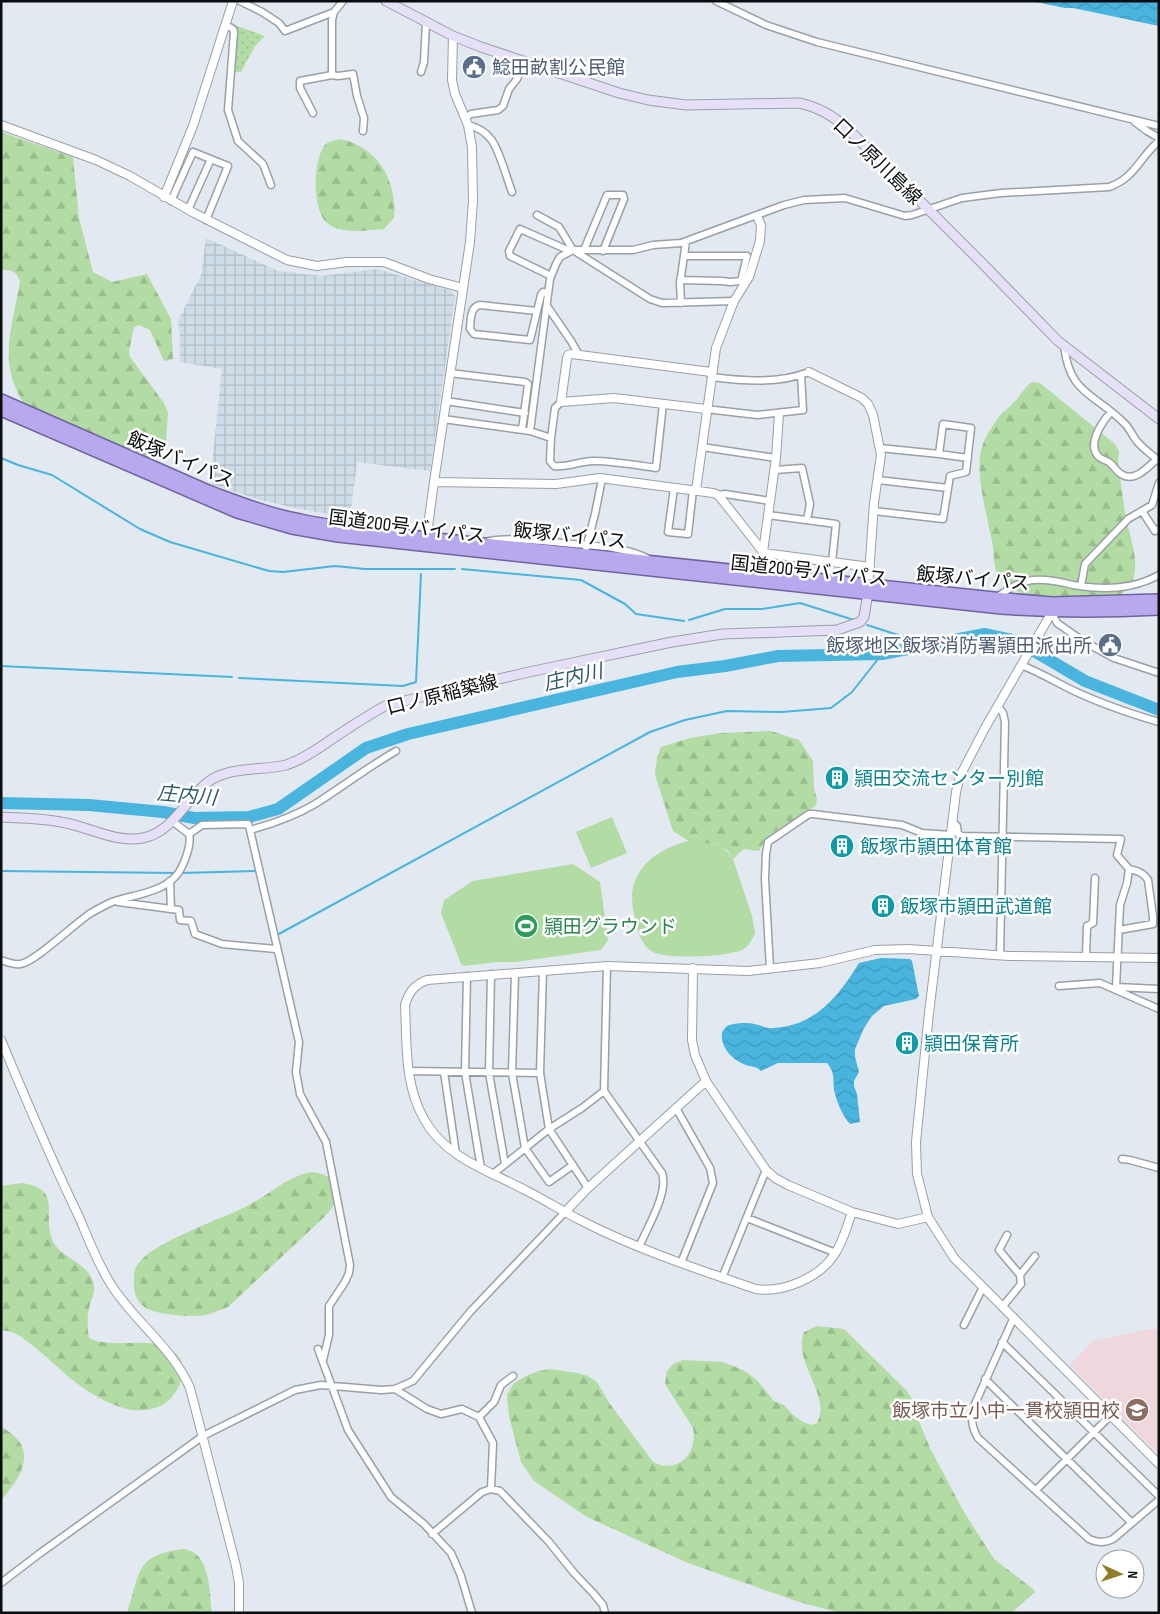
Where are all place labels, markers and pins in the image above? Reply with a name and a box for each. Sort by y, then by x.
public building icon: 鯰田畝割公民館 [461,54,487,80]
place label: 鯰田畝割公民館 [492,57,625,80]
public building icon: 飯塚地区飯塚消防署頴田派出所 [1097,632,1123,658]
place label: 飯塚地区飯塚消防署頴田派出所 [826,635,1092,658]
building icon: 頴田交流センター別館 [824,765,850,791]
place label: 頴田交流センター別館 [854,768,1044,791]
building icon: 飯塚市頴田体育館 [829,833,855,859]
place label: 飯塚市頴田体育館 [860,836,1012,859]
building icon: 飯塚市頴田武道館 [870,893,896,919]
place label: 飯塚市頴田武道館 [900,896,1052,919]
sports icon: 頴田グラウンド [513,913,539,939]
place label: 頴田グラウンド [544,916,677,939]
building icon: 頴田保育所 [894,1030,920,1056]
place label: 頴田保育所 [924,1033,1019,1056]
school or university icon: 飯塚市立小中一貫校頴田校 [1124,1397,1150,1423]
place label: 飯塚市立小中一貫校頴田校 [892,1400,1120,1423]

